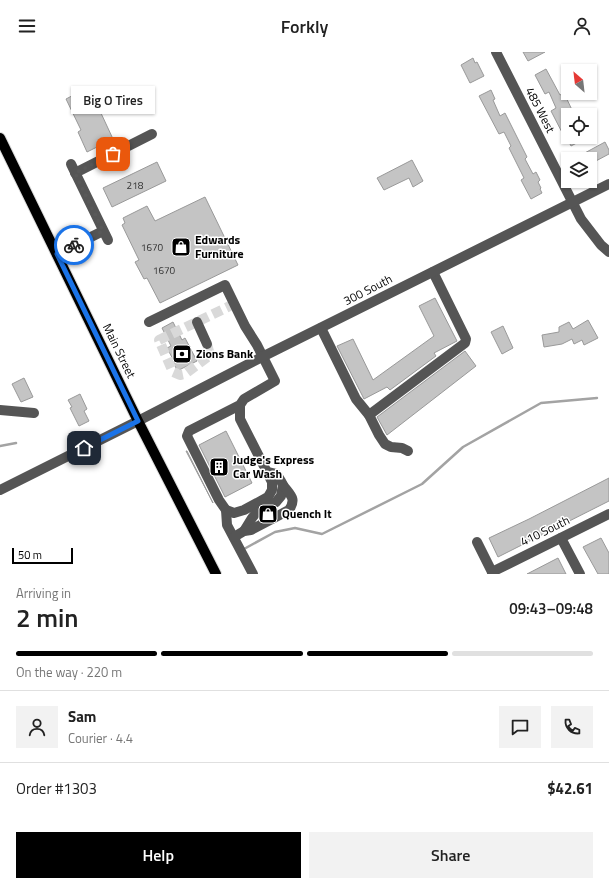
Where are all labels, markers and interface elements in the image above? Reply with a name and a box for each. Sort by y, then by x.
text: Forkly [281,13,328,40]
icon: menu [16,15,38,37]
icon: person [571,15,593,37]
north arrow [561,64,597,100]
map controls [561,64,597,188]
street label: 485 West [521,84,560,137]
callout: Big O Tires [71,86,155,114]
text: Big O Tires [83,90,143,110]
button: locate [561,108,597,144]
pin [96,137,130,171]
icon: bag [102,143,124,165]
button: layers [561,152,597,188]
house number: 218 [127,178,144,193]
courier [54,225,94,265]
place label: Edwards Furniture [195,230,244,263]
icon: bike [63,234,85,256]
shop icon: Edwards Furniture [170,236,192,258]
house number: 1670 [141,240,164,255]
house number: 1670 [153,263,176,278]
street label: 300 South [340,269,396,310]
street label: Main Street [98,320,141,382]
bank icon: Zions Bank [171,343,193,365]
place label: Zions Bank [196,344,254,363]
pin [67,431,101,465]
icon: home [73,437,95,459]
place label: Judge's Express Car Wash [233,450,315,483]
building icon: Judge's Express Car Wash [208,456,230,478]
shop icon: Quench It [257,503,279,525]
place label: Quench It [282,504,332,523]
street label: 410 South [517,510,573,551]
scale bar [12,546,73,565]
text: 50 m [18,547,42,563]
text: Arriving in [16,583,71,603]
text: 09:43–09:48 [509,597,593,620]
text: 2 min [16,598,79,637]
text: On the way · 220 m [16,662,122,682]
text: Sam [68,705,96,728]
button: person [16,706,58,748]
button: chat [499,706,541,748]
button: phone [551,706,593,748]
text: Courier · 4.4 [68,728,133,748]
text: Order #1303 [16,777,97,800]
text: $42.61 [547,777,593,800]
button: Help [16,832,301,878]
button: Share [309,832,593,878]

